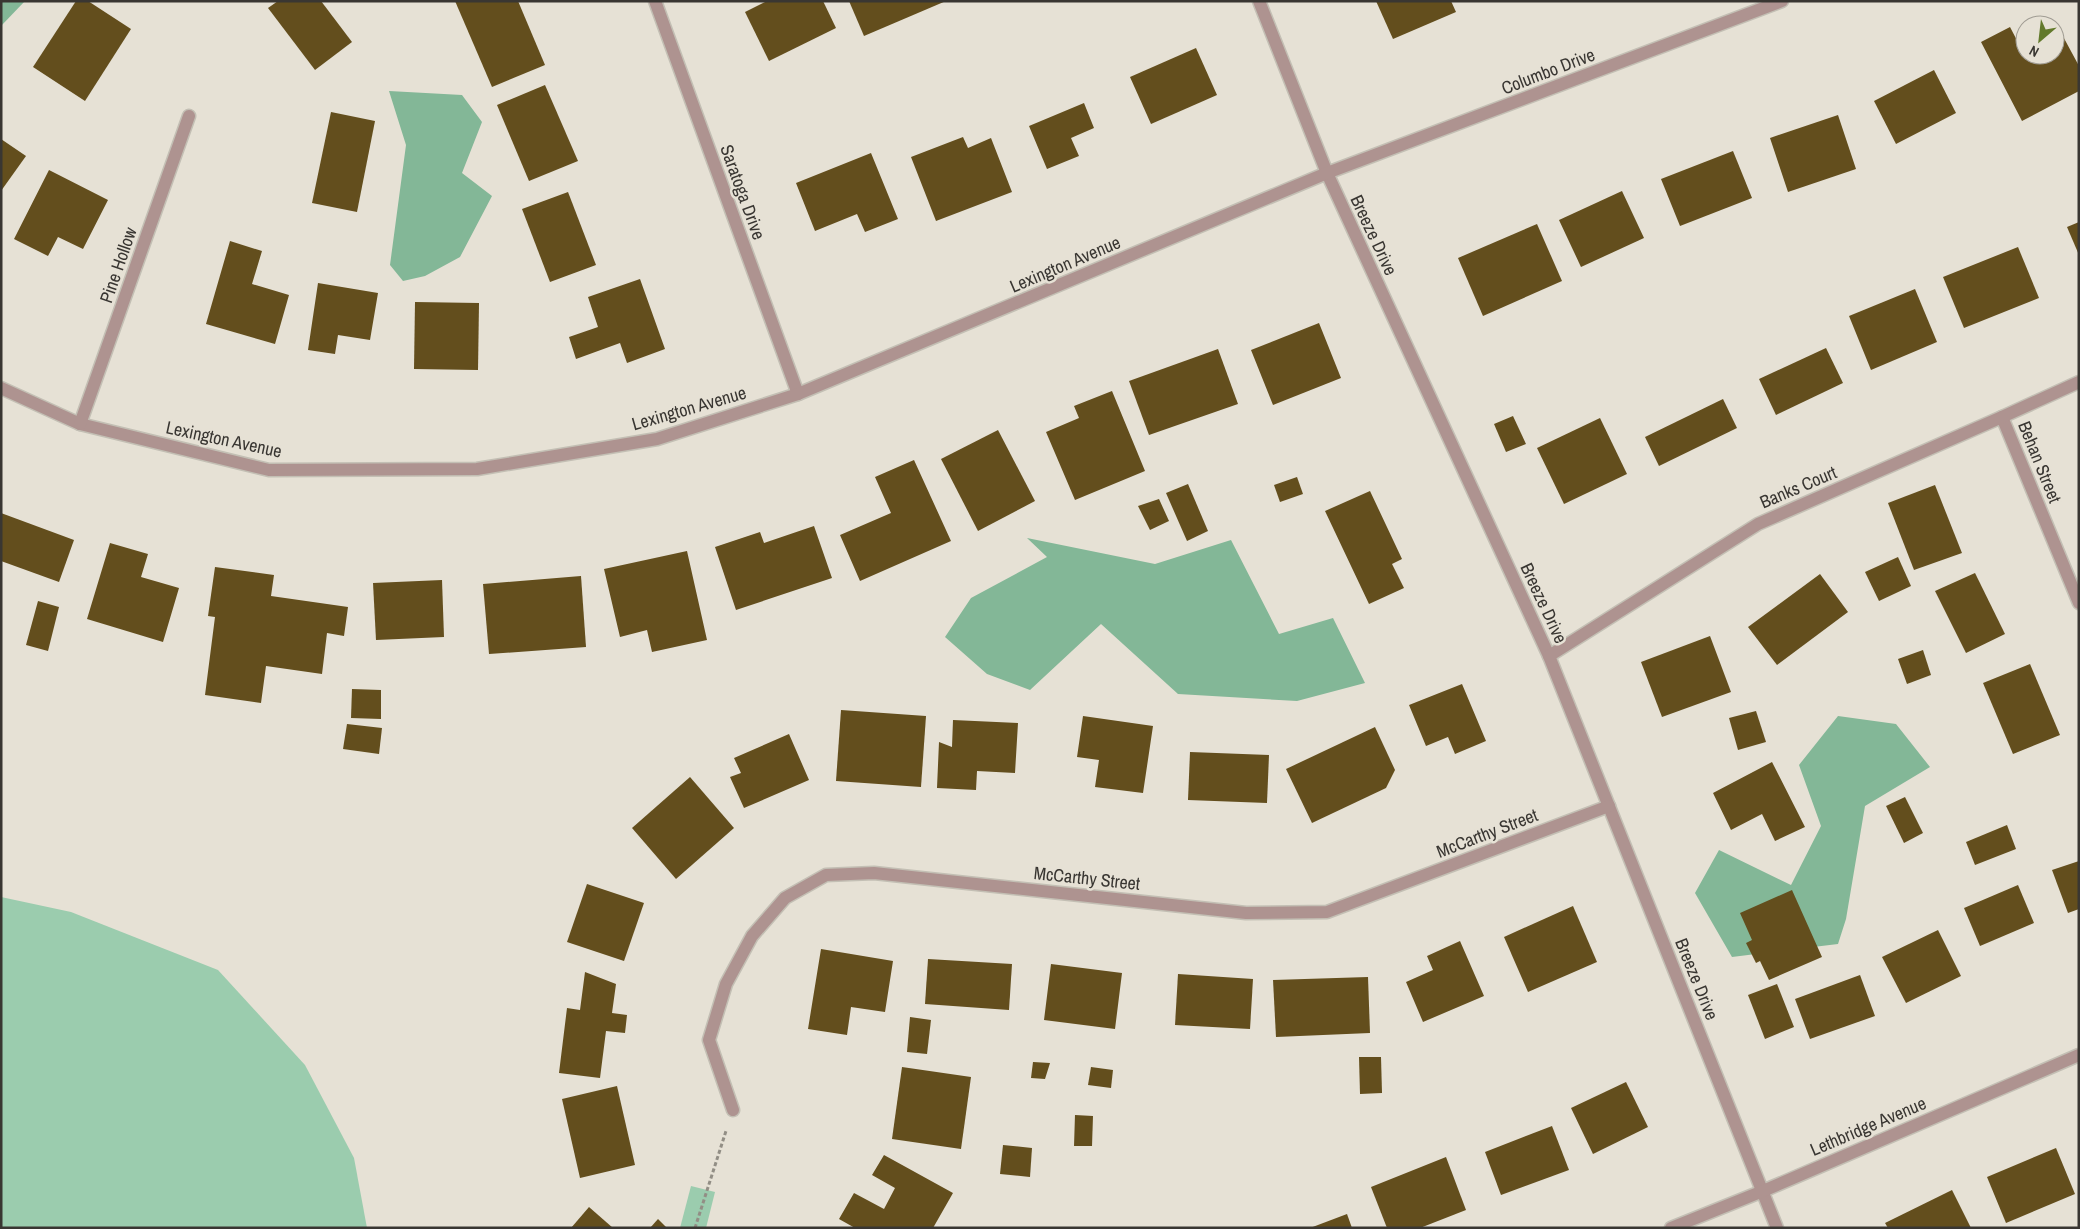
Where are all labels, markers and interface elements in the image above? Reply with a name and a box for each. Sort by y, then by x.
north arrow [2015,15,2065,65]
street label: Columbo Drive [1498,42,1598,100]
text: N [2026,42,2042,61]
street label: Saratoga Drive [714,141,772,243]
street label: Breeze Drive [1344,191,1404,279]
street label: Pine Hollow [93,223,143,306]
street label: Lexington Avenue [1006,229,1124,299]
street label: Lexington Avenue [629,380,749,436]
street label: Lexington Avenue [164,415,284,463]
street label: Behan Street [2012,417,2068,507]
street label: Banks Court [1756,460,1840,514]
street label: Breeze Drive [1514,559,1574,647]
street label: McCarthy Street [1433,802,1541,864]
street label: McCarthy Street [1033,860,1141,896]
street label: Breeze Drive [1669,934,1725,1024]
street label: Lethbridge Avenue [1806,1090,1930,1162]

